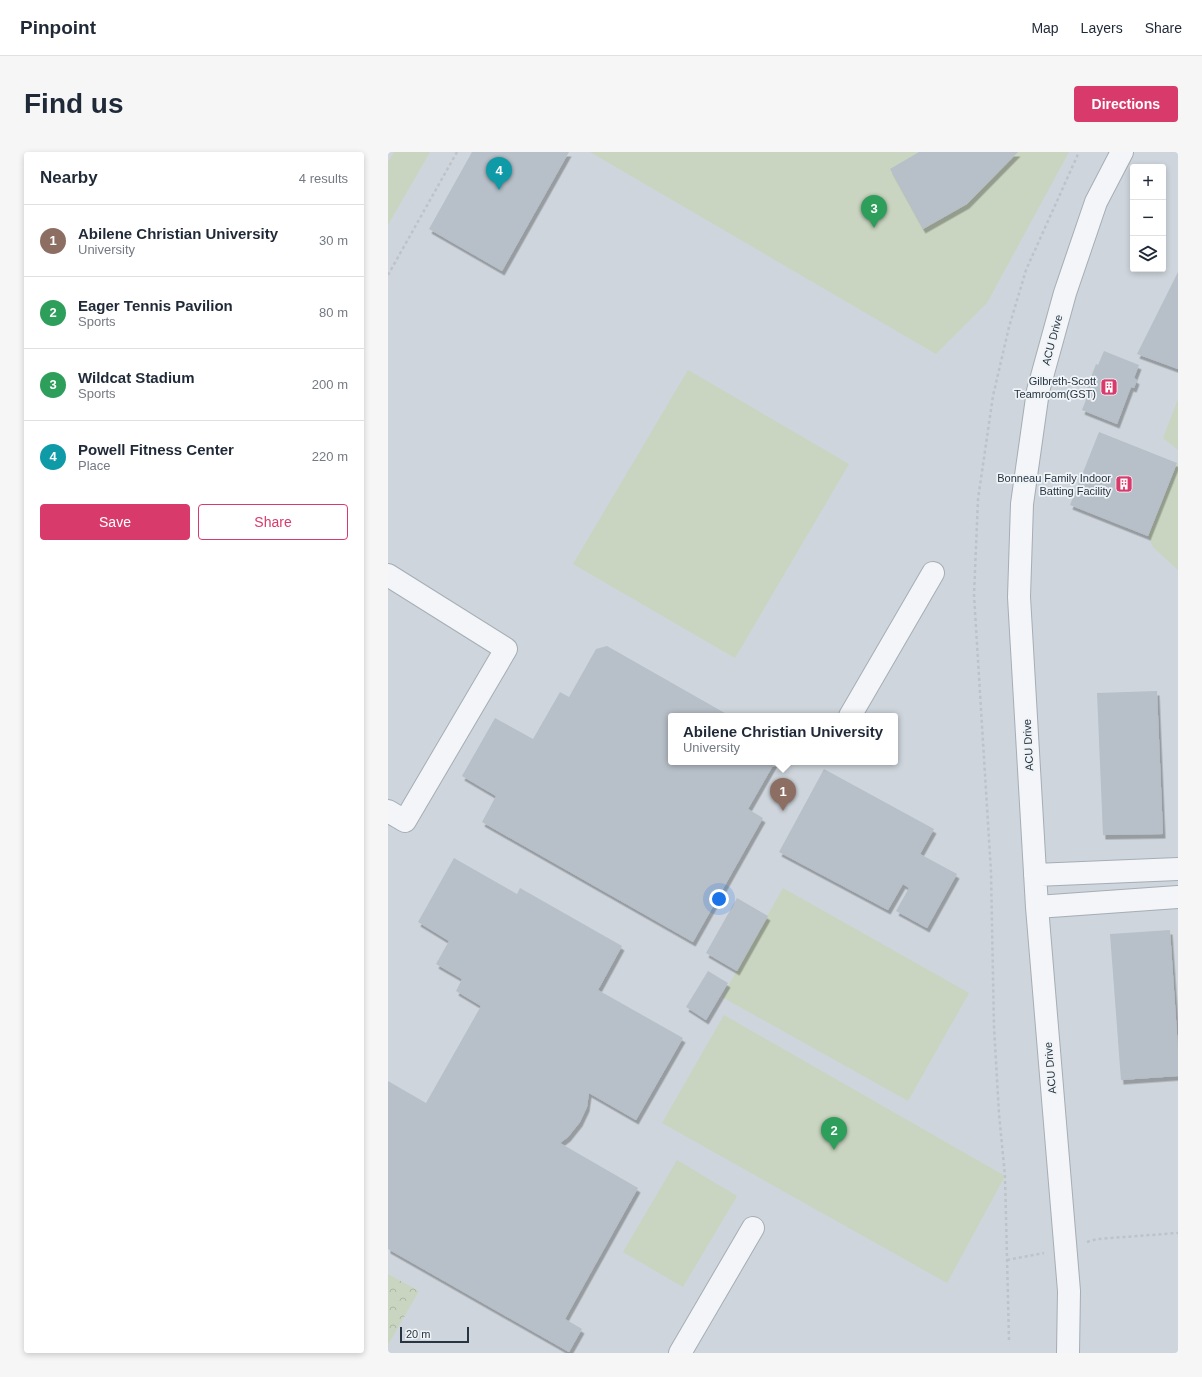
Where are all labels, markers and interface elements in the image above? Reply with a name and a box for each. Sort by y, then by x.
text: Pinpoint [20,17,96,38]
text: Map [1031,20,1059,36]
text: Layers [1081,20,1123,36]
text: Share [1145,20,1182,36]
button: Directions [1074,86,1178,122]
text: Find us [24,88,124,119]
pin: 4 [486,157,512,190]
map controls [1130,164,1166,272]
button: + [1130,164,1166,200]
text: Nearby [40,168,98,187]
text: 4 results [299,171,348,186]
pin: 3 [861,195,887,228]
button: − [1130,200,1166,236]
text: Abilene Christian University [78,225,278,242]
text: 1 [49,233,57,248]
text: 30 m [319,233,348,248]
button: layers [1130,236,1166,272]
text: University [78,242,135,257]
text: Eager Tennis Pavilion [78,297,233,314]
text: 2 [49,305,57,320]
text: 80 m [319,305,348,320]
street label: ACU Drive [1039,313,1065,367]
text: Sports [78,314,116,329]
text: Wildcat Stadium [78,369,195,386]
place label: Gilbreth-Scott Teamroom(GST) [1014,375,1096,400]
text: 3 [49,377,57,392]
text: 200 m [312,377,348,392]
building icon: Gilbreth-Scott Teamroom(GST) [1099,377,1119,397]
text: Sports [78,386,116,401]
text: Powell Fitness Center [78,441,234,458]
text: 4 [49,449,57,464]
text: 220 m [312,449,348,464]
text: Place [78,458,111,473]
place label: Bonneau Family Indoor Batting Facility [997,472,1111,497]
building icon: Bonneau Family Indoor Batting Facility [1114,474,1134,494]
button: Save [40,504,190,540]
button: Share [198,504,348,540]
popup [668,713,898,765]
street label: ACU Drive [1021,719,1035,771]
text: Abilene Christian University [683,723,883,740]
text: University [683,740,740,755]
pin: 1 [770,778,796,811]
your location [709,889,729,909]
street label: ACU Drive [1042,1042,1058,1094]
pin: 2 [821,1117,847,1150]
scale bar [400,1325,469,1344]
text: 20 m [406,1328,430,1340]

